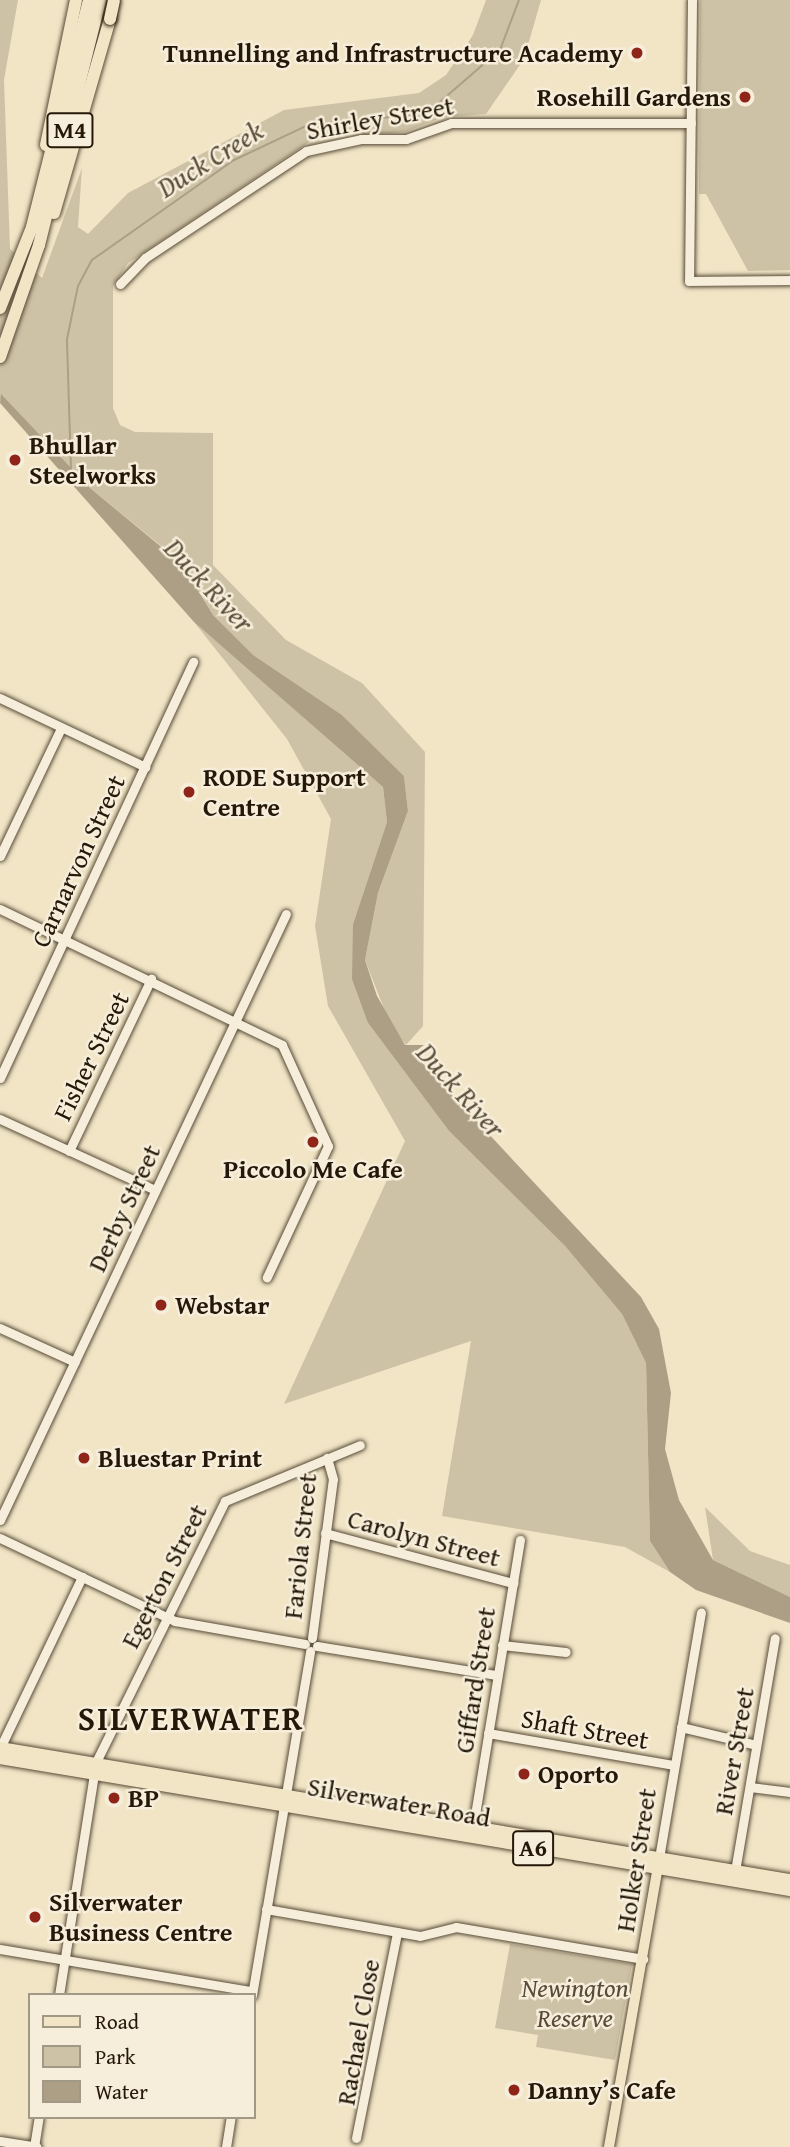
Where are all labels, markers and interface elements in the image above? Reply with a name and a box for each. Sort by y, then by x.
place label: Tunnelling and Infrastructure Academy [163,37,623,69]
marker: Tunnelling and Infrastructure Academy [629,45,645,61]
place label: Rosehill Gardens [537,81,731,113]
marker: Rosehill Gardens [737,89,753,105]
street label: Shirley Street [304,90,456,146]
road number: M4 [46,110,94,150]
water label: Duck Creek [151,113,269,205]
place label: Bhullar Steelworks [29,429,156,490]
marker: Bhullar Steelworks [7,452,23,468]
water label: Duck River [157,531,261,639]
place label: RODE Support Centre [203,761,366,822]
street label: Carnarvon Street [24,770,132,952]
marker: RODE Support Centre [181,784,197,800]
street label: Fisher Street [46,987,136,1125]
water label: Duck River [410,1036,512,1144]
marker: Piccolo Me Cafe [305,1134,321,1150]
street label: Derby Street [81,1139,167,1277]
place label: Piccolo Me Cafe [223,1153,403,1185]
place label: Webstar [175,1289,269,1321]
marker: Webstar [153,1297,169,1313]
place label: Bluestar Print [98,1442,262,1474]
marker: Bluestar Print [76,1450,92,1466]
street label: Fariola Street [277,1472,323,1620]
street label: Egerton Street [114,1499,214,1653]
street label: Carolyn Street [344,1503,504,1573]
street label: Giffard Street [448,1605,502,1755]
street label: River Street [707,1685,761,1817]
district label: SILVERWATER [79,1699,303,1739]
street label: Shaft Street [519,1702,651,1756]
place label: Oporto [538,1758,619,1790]
marker: Oporto [516,1766,532,1782]
street label: Silverwater Road [305,1771,493,1833]
place label: BP [128,1782,159,1814]
street label: Holker Street [609,1786,663,1934]
marker: BP [106,1790,122,1806]
road number: A6 [512,1828,554,1868]
place label: Silverwater Business Centre [49,1886,232,1948]
marker: Silverwater Business Centre [27,1909,43,1925]
street label: Rachael Close [330,1957,386,2107]
park label: Newington Reserve [521,1972,629,2034]
legend [28,1993,256,2119]
text: Road [95,2006,139,2037]
text: Park [95,2041,136,2072]
place label: Danny’s Cafe [528,2074,676,2106]
text: Water [95,2076,148,2107]
marker: Danny’s Cafe [506,2082,522,2098]

